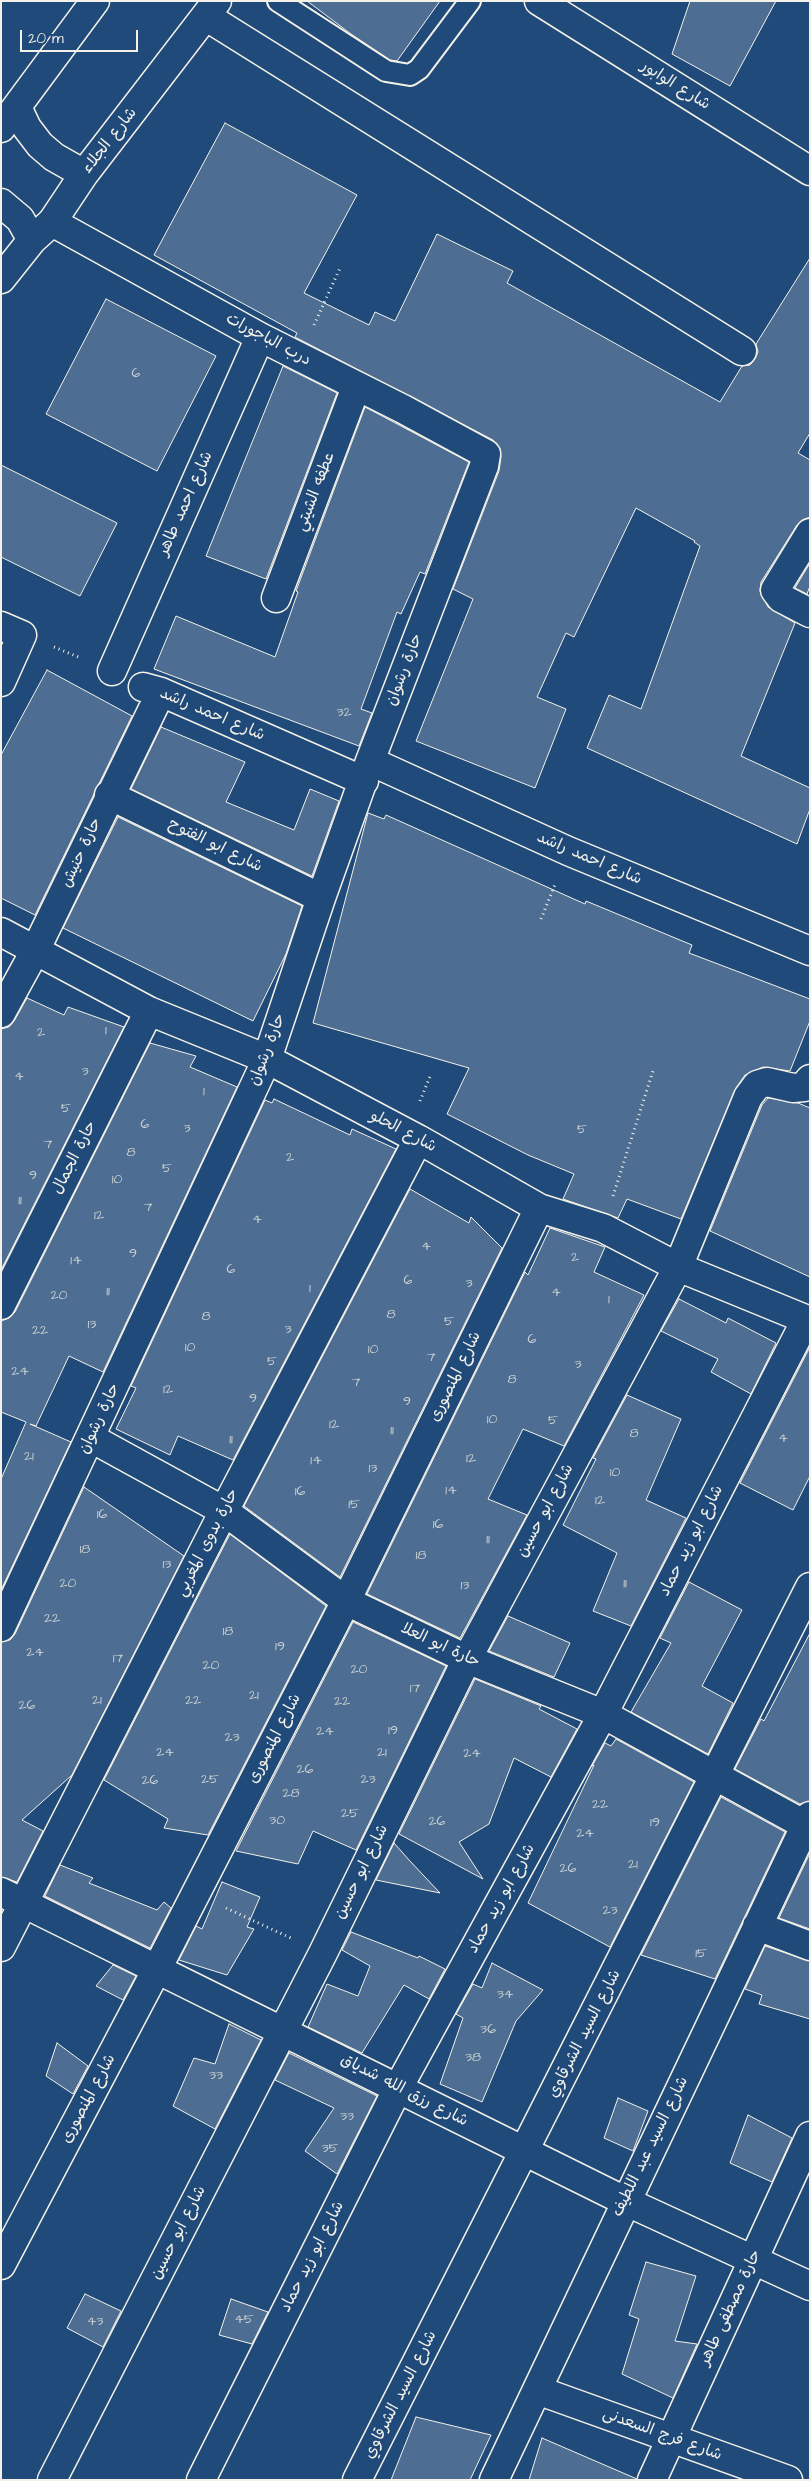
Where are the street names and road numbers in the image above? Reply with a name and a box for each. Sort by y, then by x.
street label: شارع الوابور [637,57,713,115]
street label: شارع الجلاء [78,104,142,178]
street label: درب الباجورات [222,309,314,371]
street label: شارع احمد طاهر [154,449,218,559]
street label: عطفه الشيتي [292,450,340,534]
street label: حارة رشوان [382,631,428,709]
street label: شارع احمد راشد [157,684,267,746]
street label: حارة حنيش [57,815,107,891]
street label: شارع ابو الفتوح [165,815,265,877]
street label: شارع احمد راشد [534,828,644,890]
street label: حارة رشوان [245,1011,291,1089]
street label: شارع الحلو [367,1107,439,1157]
street label: حارة الجمال [48,1118,102,1198]
street label: شارع المنصورى [426,1329,486,1425]
street label: حارة رشوان [75,1381,125,1457]
street label: شارع ابو حسين [513,1461,579,1561]
street label: شارع ابو زيد حماد [656,1482,728,1600]
street label: حارة بدوى المغربي [173,1486,243,1600]
street label: حارة ابو العلا [397,1619,483,1673]
street label: شارع المنصورى [244,1691,306,1787]
street label: شارع ابو حسين [331,1822,393,1922]
street label: شارع ابو زيد حماد [464,1841,540,1957]
street label: شارع السيد الشرقاوي [544,1967,626,2101]
street label: شارع المنصورى [57,2051,121,2147]
street label: شارع رزق الله شدياق [337,2051,471,2131]
street label: شارع السيد عبد اللطيف [609,2074,693,2220]
street label: شارع ابو حسين [147,2183,211,2283]
street label: شارع ابو زيد حماد [277,2198,349,2316]
street label: حارة مصطفى طاهر [696,2247,766,2369]
street label: شارع السيد الشرقاوي [360,2328,442,2462]
street label: شارع فرج السعدنى [600,2405,724,2465]

